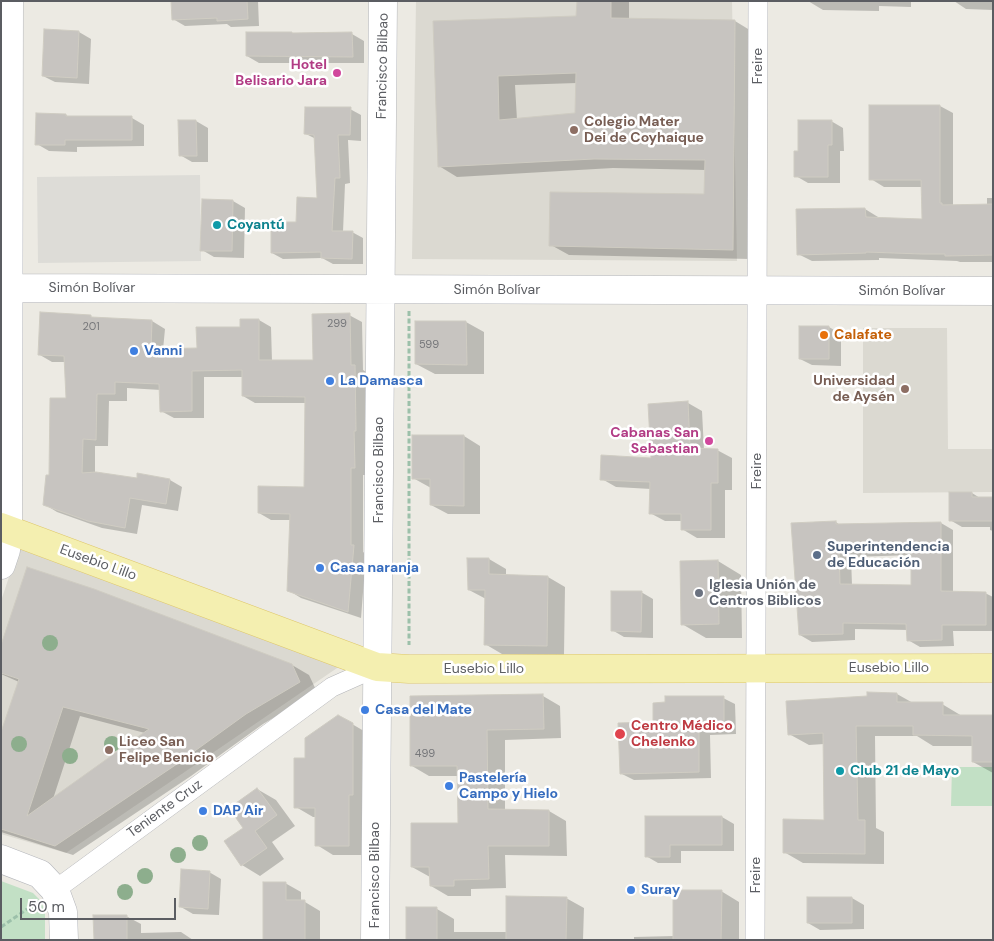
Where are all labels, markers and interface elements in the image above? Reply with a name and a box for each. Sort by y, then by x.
street label: Francisco Bilbao [374,13,392,119]
street label: Freire [750,48,766,84]
place label: Hotel Belisario Jara [235,57,327,90]
marker: Hotel Belisario Jara [331,67,343,79]
place label: Colegio Mater Dei de Coyhaique [584,114,704,146]
marker: Colegio Mater Dei de Coyhaique [568,124,580,136]
place label: Coyantú [227,217,285,233]
marker: Coyantú [211,219,223,231]
street label: Simón Bolívar [49,280,135,296]
street label: Simón Bolívar [454,282,540,298]
street label: Simón Bolívar [859,283,945,299]
house number: 299 [327,317,347,331]
house number: 201 [82,320,100,334]
place label: Calafate [834,327,892,343]
marker: Calafate [818,329,830,341]
house number: 599 [419,338,439,352]
place label: Vanni [144,343,182,359]
marker: Vanni [128,345,140,357]
place label: La Damasca [340,373,423,389]
place label: Universidad de Aysén [813,373,895,406]
marker: La Damasca [324,375,336,387]
marker: Universidad de Aysén [899,383,911,395]
street label: Francisco Bilbao [371,417,387,523]
place label: Cabanas San Sebastian [610,425,699,458]
marker: Cabanas San Sebastian [703,435,715,447]
street label: Freire [749,453,765,489]
place label: Superintendencia de Educación [827,539,950,572]
street label: Eusebio Lillo [57,541,139,585]
marker: Superintendencia de Educación [811,549,823,561]
place label: Casa naranja [330,560,419,576]
marker: Casa naranja [314,562,326,574]
place label: Iglesia Unión de Centros Biblicos [709,577,821,610]
marker: Iglesia Unión de Centros Biblicos [693,587,705,599]
street label: Eusebio Lillo [849,660,929,676]
street label: Eusebio Lillo [444,661,524,677]
place label: Casa del Mate [375,702,472,718]
marker: Casa del Mate [359,704,371,716]
place label: Centro Médico Chelenko [631,718,733,750]
marker: Centro Médico Chelenko [613,727,627,741]
place label: Liceo San Felipe Benicio [119,734,214,766]
marker: Liceo San Felipe Benicio [103,744,115,756]
house number: 499 [415,747,435,761]
place label: Club 21 de Mayo [850,763,959,779]
marker: Club 21 de Mayo [834,765,846,777]
place label: Pastelería Campo y Hielo [459,770,558,802]
street label: Teniente Cruz [124,776,206,842]
marker: Pastelería Campo y Hielo [443,780,455,792]
place label: DAP Air [213,803,264,819]
marker: DAP Air [197,805,209,817]
street label: Francisco Bilbao [367,822,383,928]
street label: Freire [748,857,764,893]
place label: Suray [641,882,680,898]
marker: Suray [625,884,637,896]
scale bar [22,888,179,920]
text: 50 m [28,897,65,917]

